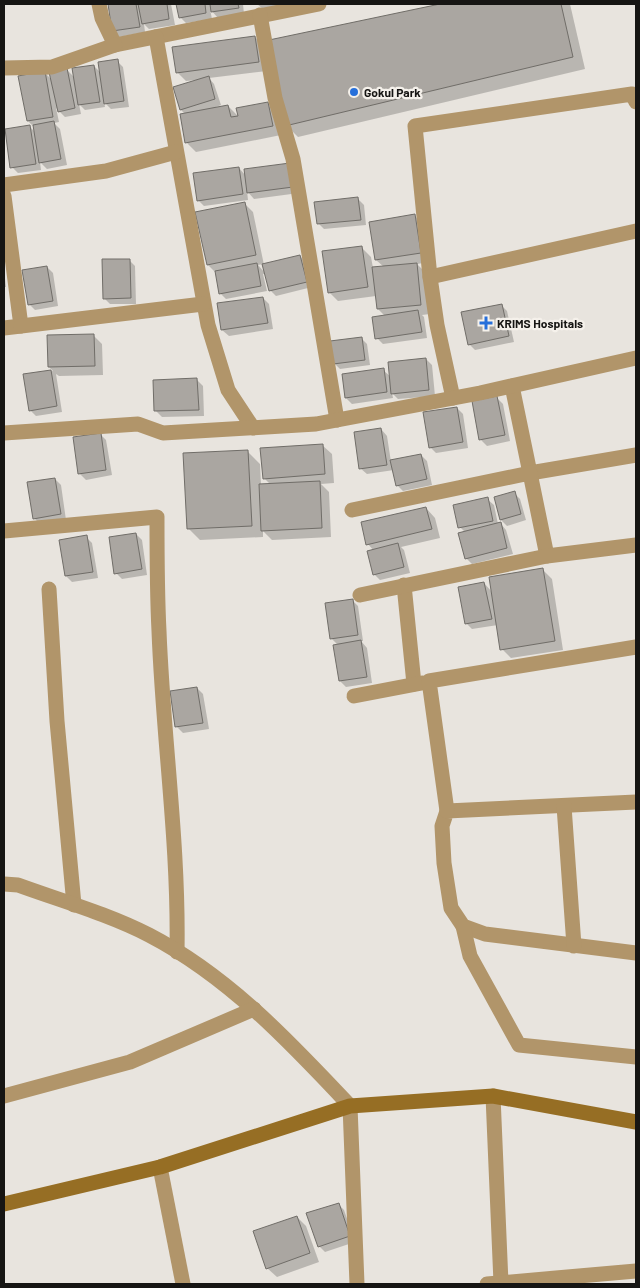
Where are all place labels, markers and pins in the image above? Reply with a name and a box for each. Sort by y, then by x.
place label: Gokul Park [364,85,421,99]
marker: Gokul Park [348,86,360,98]
marker: KRIMS Hospitals [479,316,493,330]
place label: KRIMS Hospitals [497,316,583,330]

